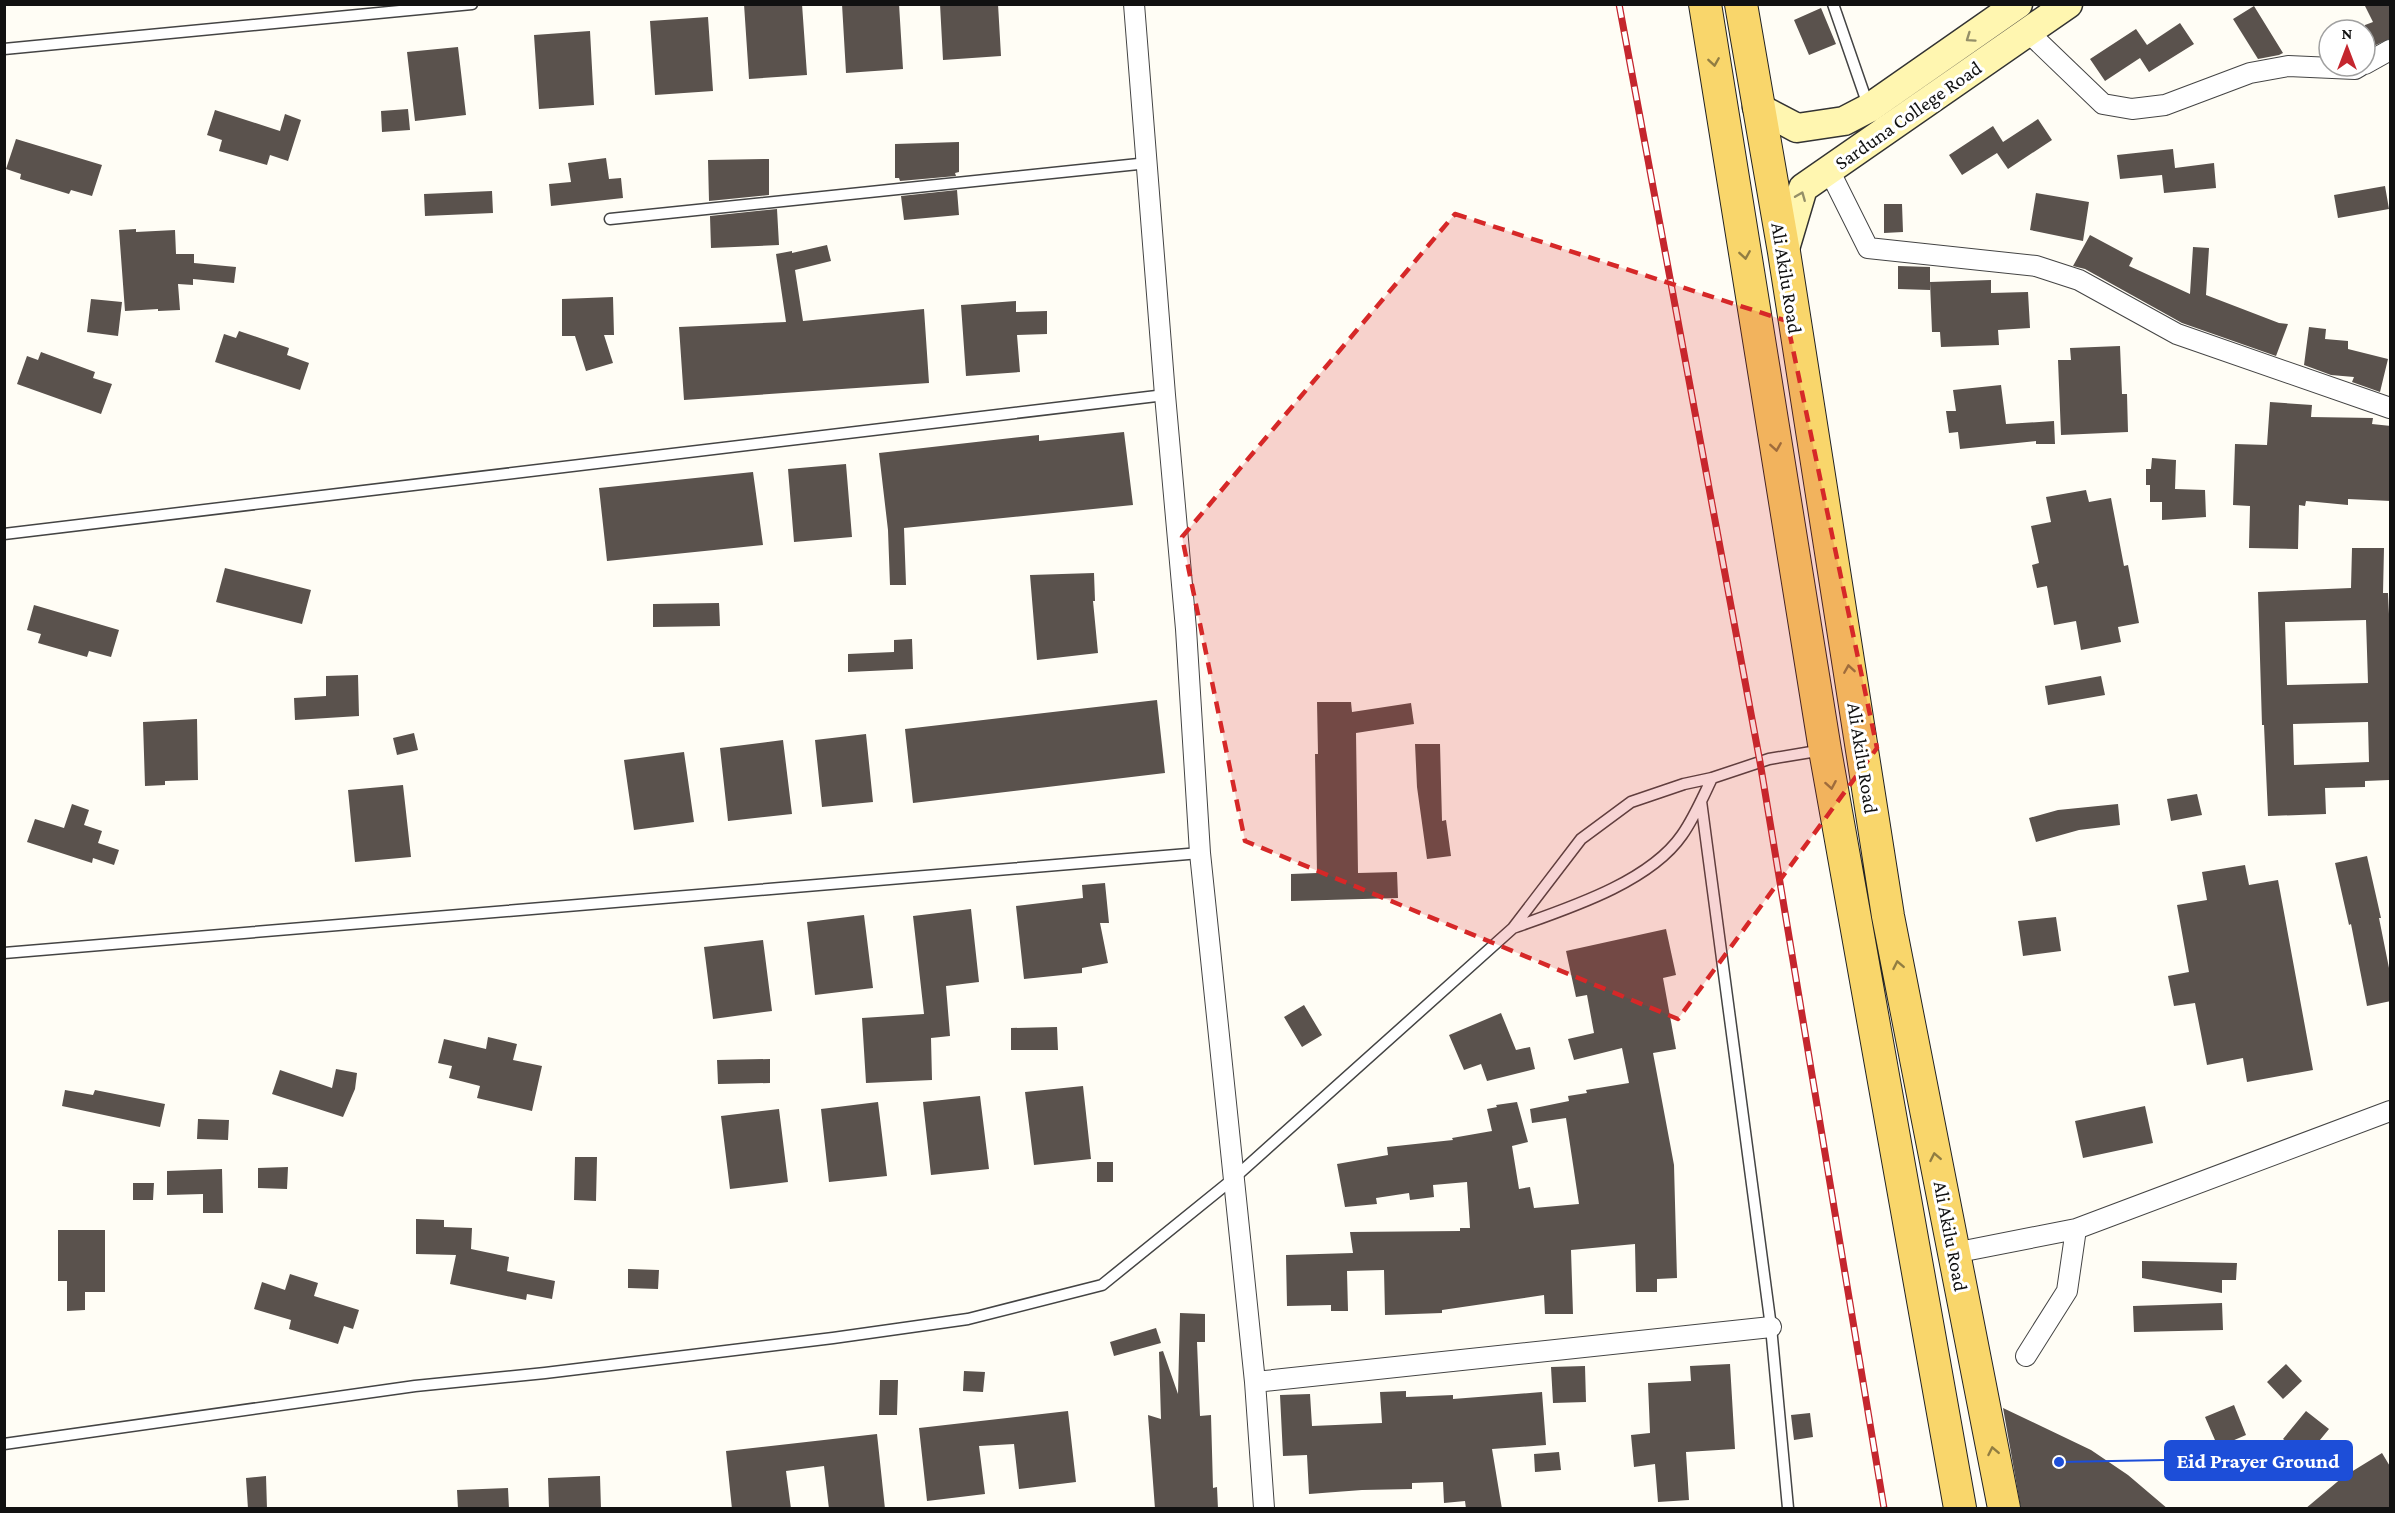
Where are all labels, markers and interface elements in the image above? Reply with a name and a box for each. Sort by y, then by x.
north arrow [2317,18,2377,78]
text: N [2342,25,2353,42]
one-way arrow [1966,31,1977,42]
street label: Sarduna College Road [1831,56,1986,175]
one-way arrow [1707,57,1720,67]
one-way arrow [1794,192,1806,203]
street label: Ali Akilu Road [1767,221,1807,335]
one-way arrow [1738,249,1751,259]
one-way arrow [1770,443,1782,452]
one-way arrow [1844,665,1856,674]
street label: Ali Akilu Road [1843,701,1883,815]
one-way arrow [1825,780,1837,789]
one-way arrow [1892,961,1905,971]
one-way arrow [1930,1152,1943,1162]
street label: Ali Akilu Road [1930,1179,1973,1293]
callout: Eid Prayer Ground [2165,1441,2352,1480]
one-way arrow [1987,1446,2000,1456]
text: Eid Prayer Ground [2176,1449,2340,1473]

